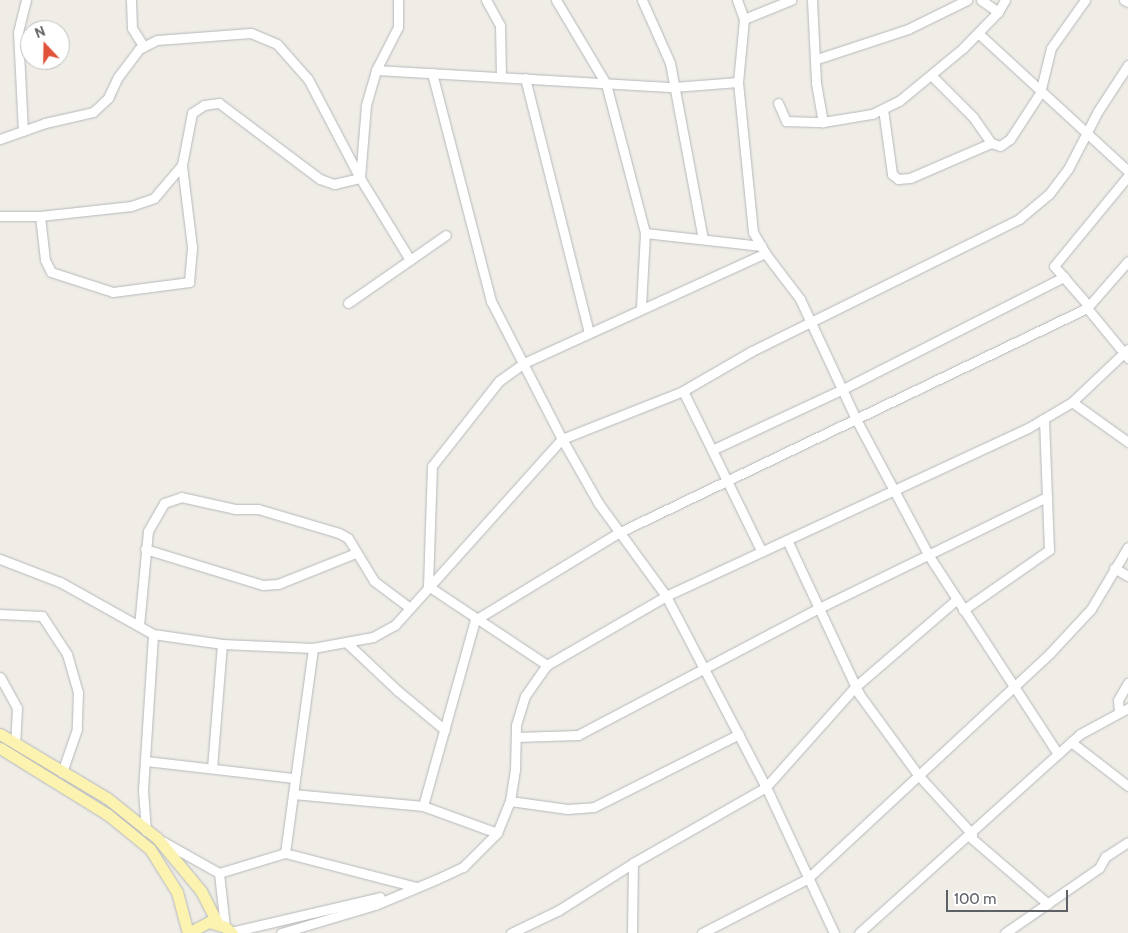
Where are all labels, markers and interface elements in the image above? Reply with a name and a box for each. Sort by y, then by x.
north arrow [20,20,70,70]
text: N [32,22,48,42]
scale bar [948,880,1070,912]
text: 100 m [954,890,996,908]

